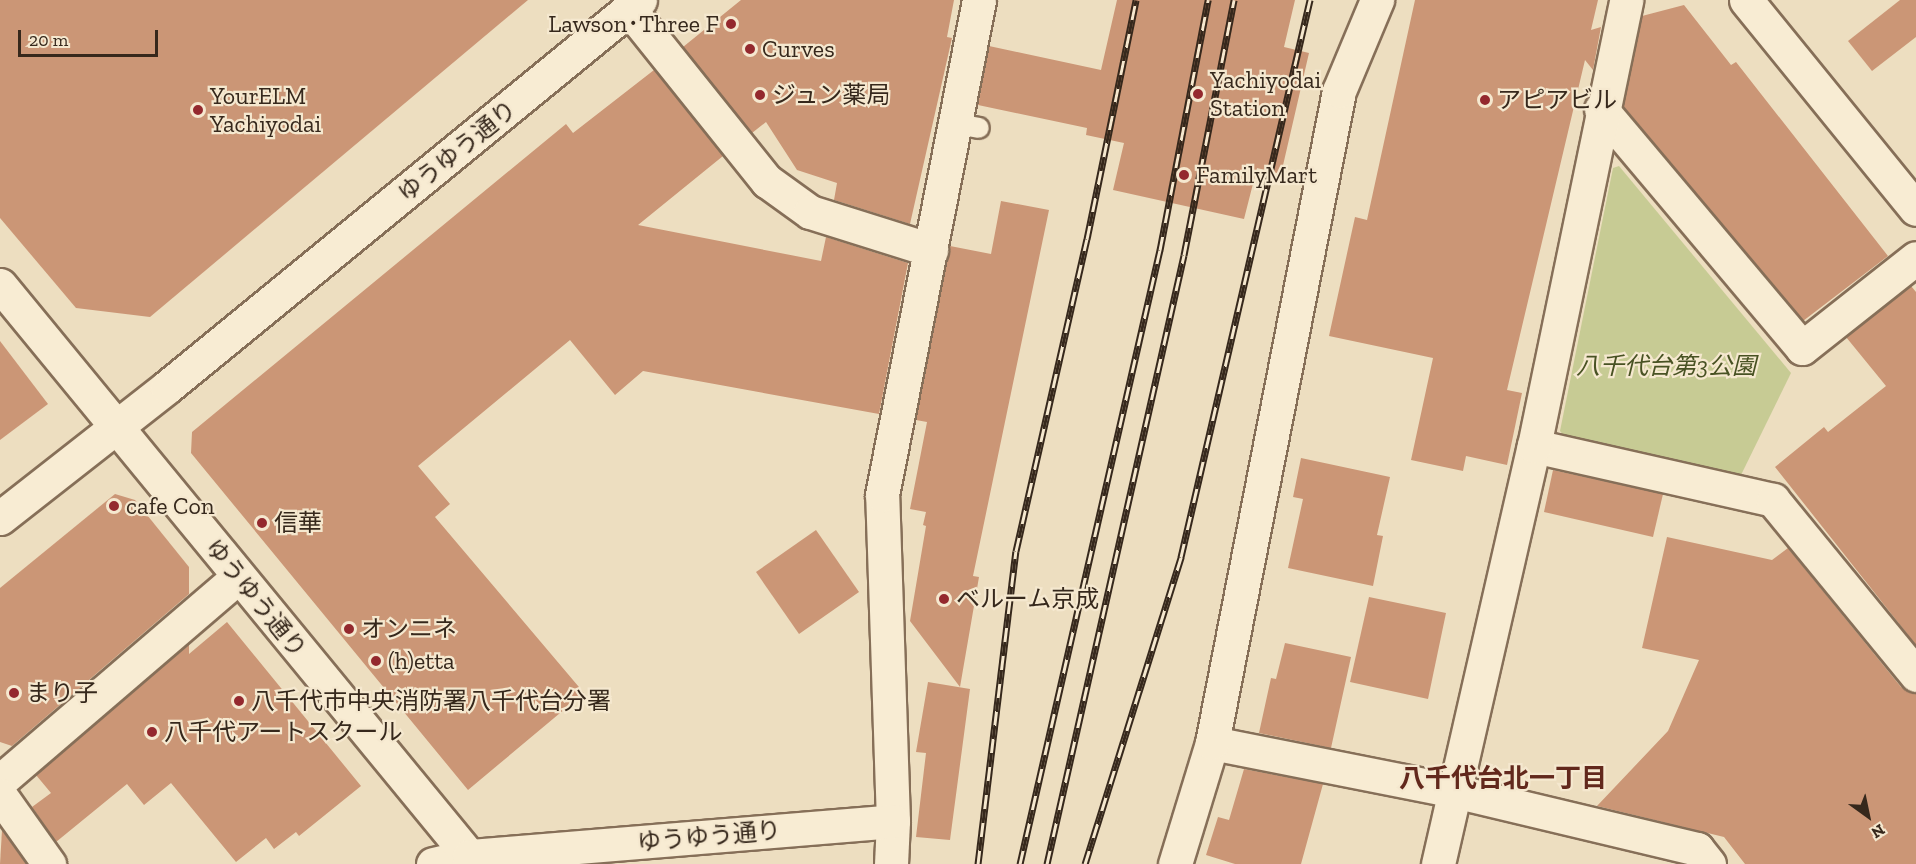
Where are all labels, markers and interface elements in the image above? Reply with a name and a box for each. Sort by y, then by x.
place label: Lawson･Three F [548,10,719,38]
marker: Lawson･Three F [724,17,738,31]
scale bar [21,18,160,56]
text: 20 m [29,29,68,51]
place label: Curves [762,35,835,63]
marker: Curves [743,42,757,56]
place label: Yachiyodai Station [1210,66,1321,122]
place label: ジュン薬局 [772,81,892,109]
place label: YourELM Yachiyodai [210,82,321,138]
place label: アピアビル [1497,86,1617,114]
marker: Yachiyodai Station [1191,87,1205,101]
marker: ジュン薬局 [753,88,767,102]
marker: アピアビル [1478,93,1492,107]
street label: ゆうゆう通り [392,94,522,208]
marker: YourELM Yachiyodai [191,103,205,117]
place label: FamilyMart [1196,161,1317,189]
marker: FamilyMart [1177,168,1191,182]
park label: 八千代台第3公園 [1576,352,1756,380]
place label: cafe Con [126,492,214,520]
marker: cafe Con [107,499,121,513]
place label: 信華 [274,509,322,537]
marker: 信華 [255,516,269,530]
street label: ゆうゆう通り [199,533,313,663]
place label: ベルーム京成 [956,585,1100,613]
marker: ベルーム京成 [937,592,951,606]
place label: オンニネ [361,615,457,643]
marker: オンニネ [342,622,356,636]
place label: (h)etta [388,647,455,675]
marker: (h)etta [369,654,383,668]
place label: まり子 [26,679,98,707]
marker: まり子 [7,686,21,700]
place label: 八千代市中央消防署八千代台分署 [251,687,611,715]
marker: 八千代市中央消防署八千代台分署 [232,694,246,708]
place label: 八千代アートスクール [164,718,403,746]
marker: 八千代アートスクール [145,725,159,739]
district label: 八千代台北一丁目 [1399,763,1607,795]
north arrow [1838,786,1898,846]
street label: ゆうゆう通り [636,815,782,857]
text: N [1868,820,1888,843]

